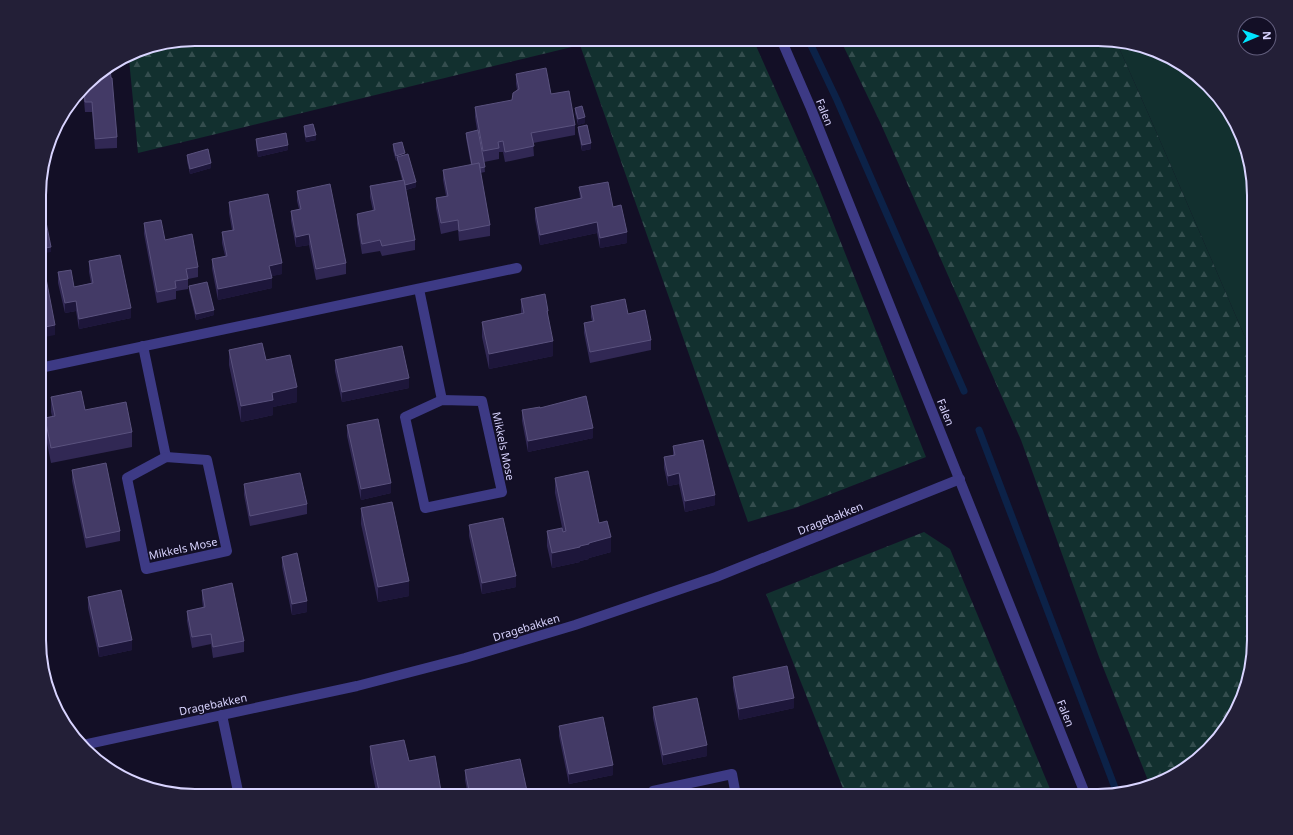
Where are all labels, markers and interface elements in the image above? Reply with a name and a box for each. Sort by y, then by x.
north arrow [1237,16,1277,56]
text: N [1260,31,1275,40]
street label: Falen [813,96,837,128]
street label: Falen [934,396,958,428]
street label: Mikkels Mose [489,410,519,482]
street label: Dragebakken [795,498,865,538]
street label: Mikkels Mose [147,533,219,563]
street label: Dragebakken [491,610,561,644]
street label: Dragebakken [178,689,248,719]
street label: Falen [1054,697,1078,729]

